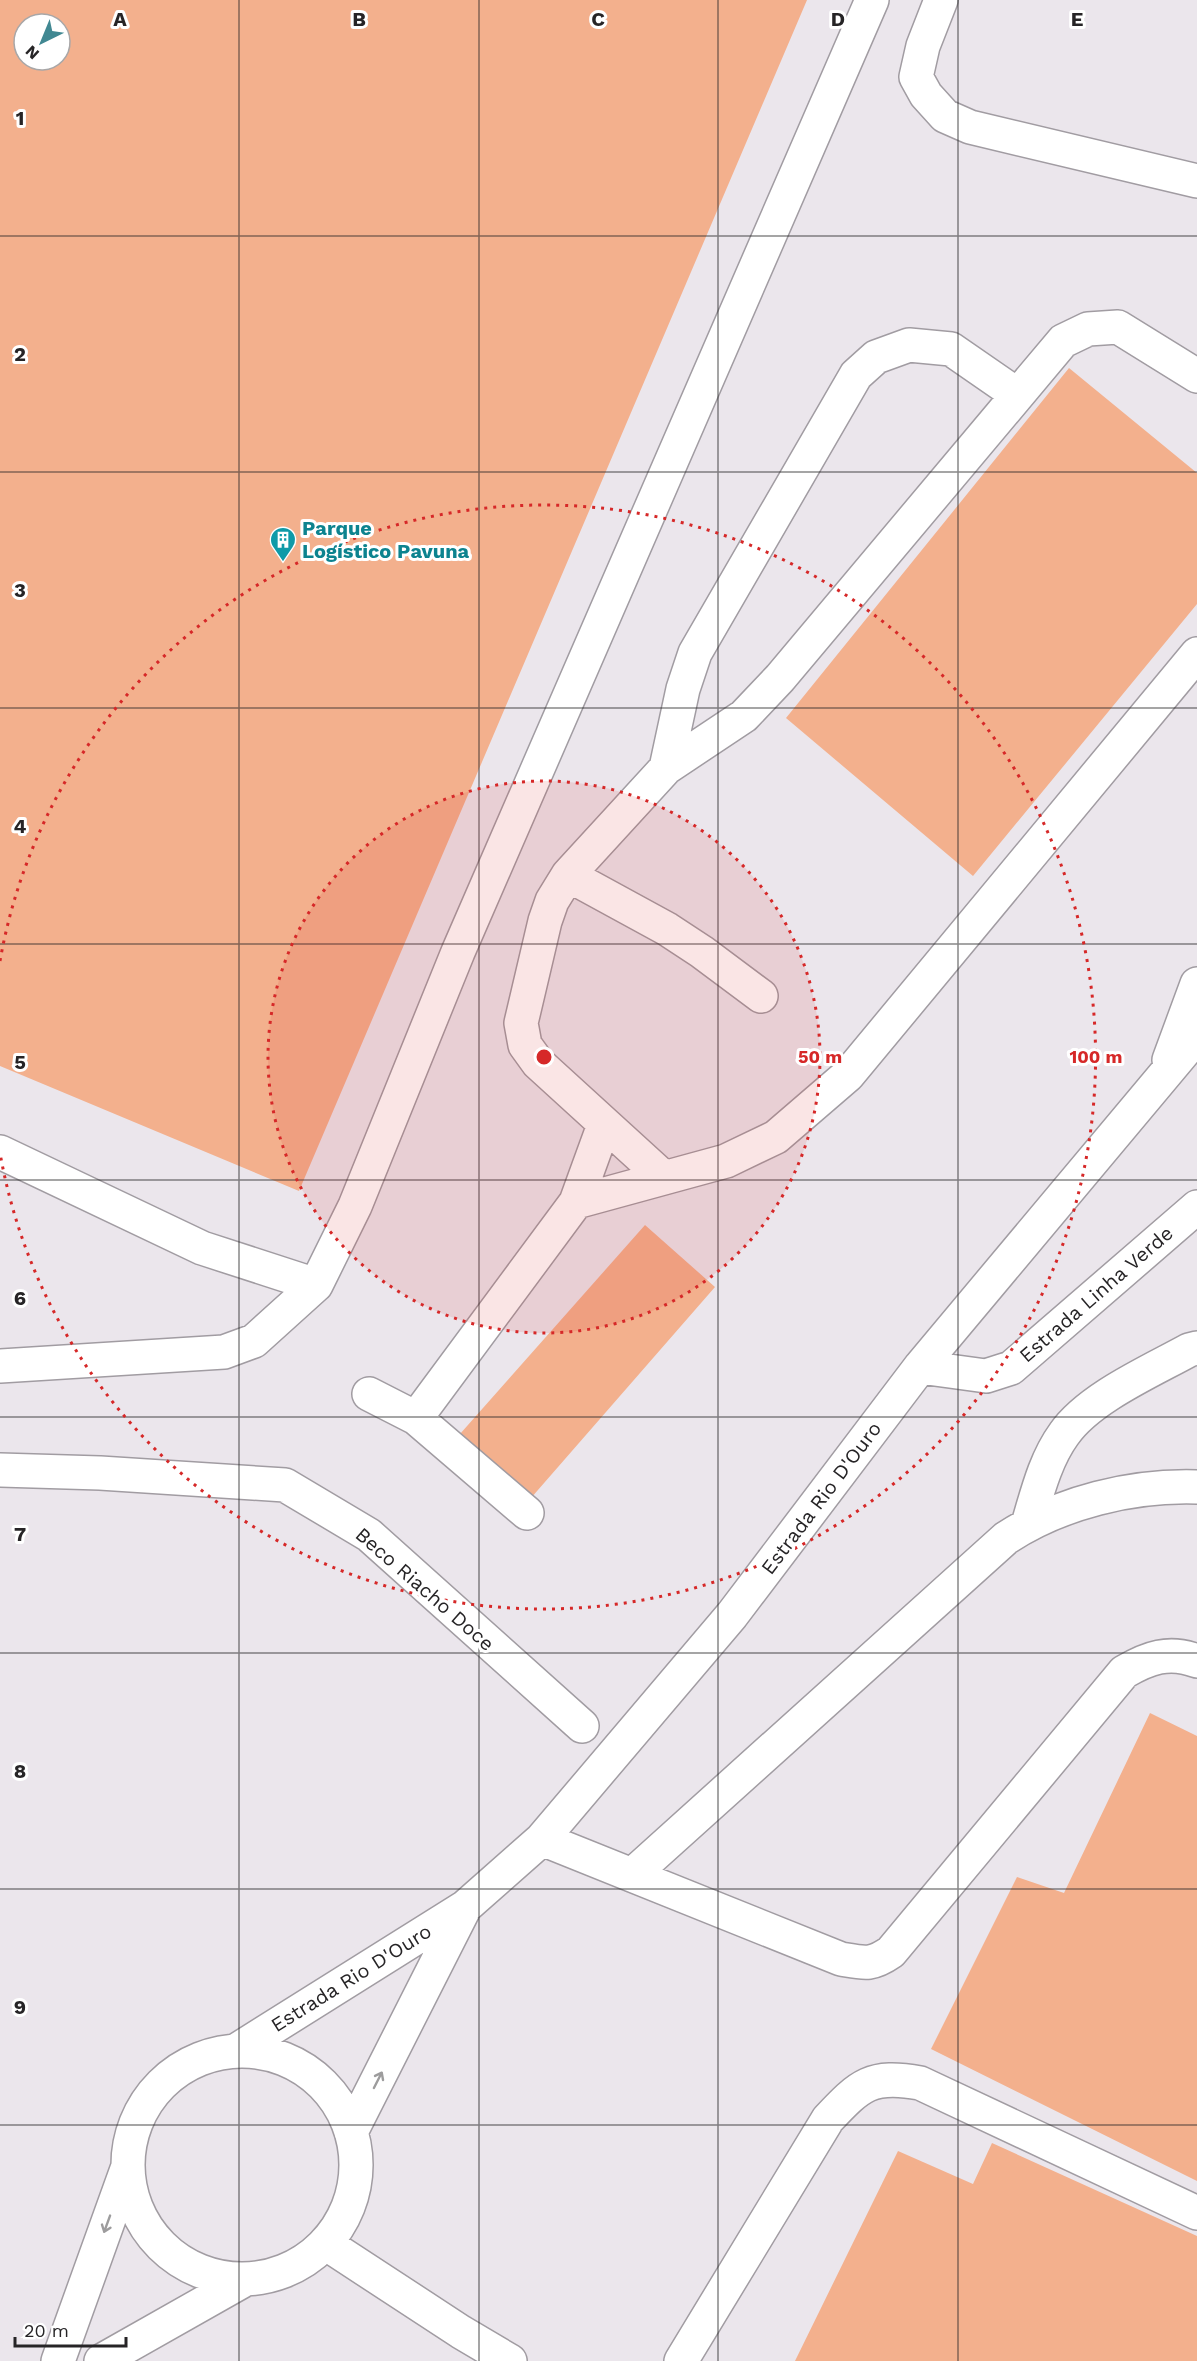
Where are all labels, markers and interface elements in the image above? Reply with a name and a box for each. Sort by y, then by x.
text: A [113,7,127,31]
text: B [352,7,366,31]
text: C [591,7,605,31]
text: D [831,7,845,31]
text: E [1071,7,1083,31]
north arrow [12,12,72,72]
text: N [21,42,43,64]
text: 1 [16,106,24,130]
text: 2 [14,342,26,366]
place label: Parque Logístico Pavuna [302,516,470,563]
building icon: Parque Logístico Pavuna [268,525,298,563]
text: 3 [14,578,26,602]
text: 4 [14,814,27,838]
text: 50 m [798,1046,842,1067]
text: 100 m [1069,1046,1123,1067]
centre of rings [534,1047,554,1067]
text: 5 [14,1050,26,1074]
street label: Estrada Linha Verde [1014,1221,1178,1367]
text: 6 [14,1286,26,1310]
street label: Estrada Rio D'Ouro [756,1417,886,1579]
text: 7 [14,1522,26,1546]
street label: Beco Riacho Doce [351,1522,499,1656]
text: 8 [14,1759,26,1783]
street label: Estrada Rio D'Ouro [266,1919,436,2037]
text: 9 [14,1995,26,2019]
one-way arrow [372,2071,384,2089]
one-way arrow [101,2214,112,2233]
scale bar [15,2310,126,2348]
text: 20 m [24,2320,69,2341]

